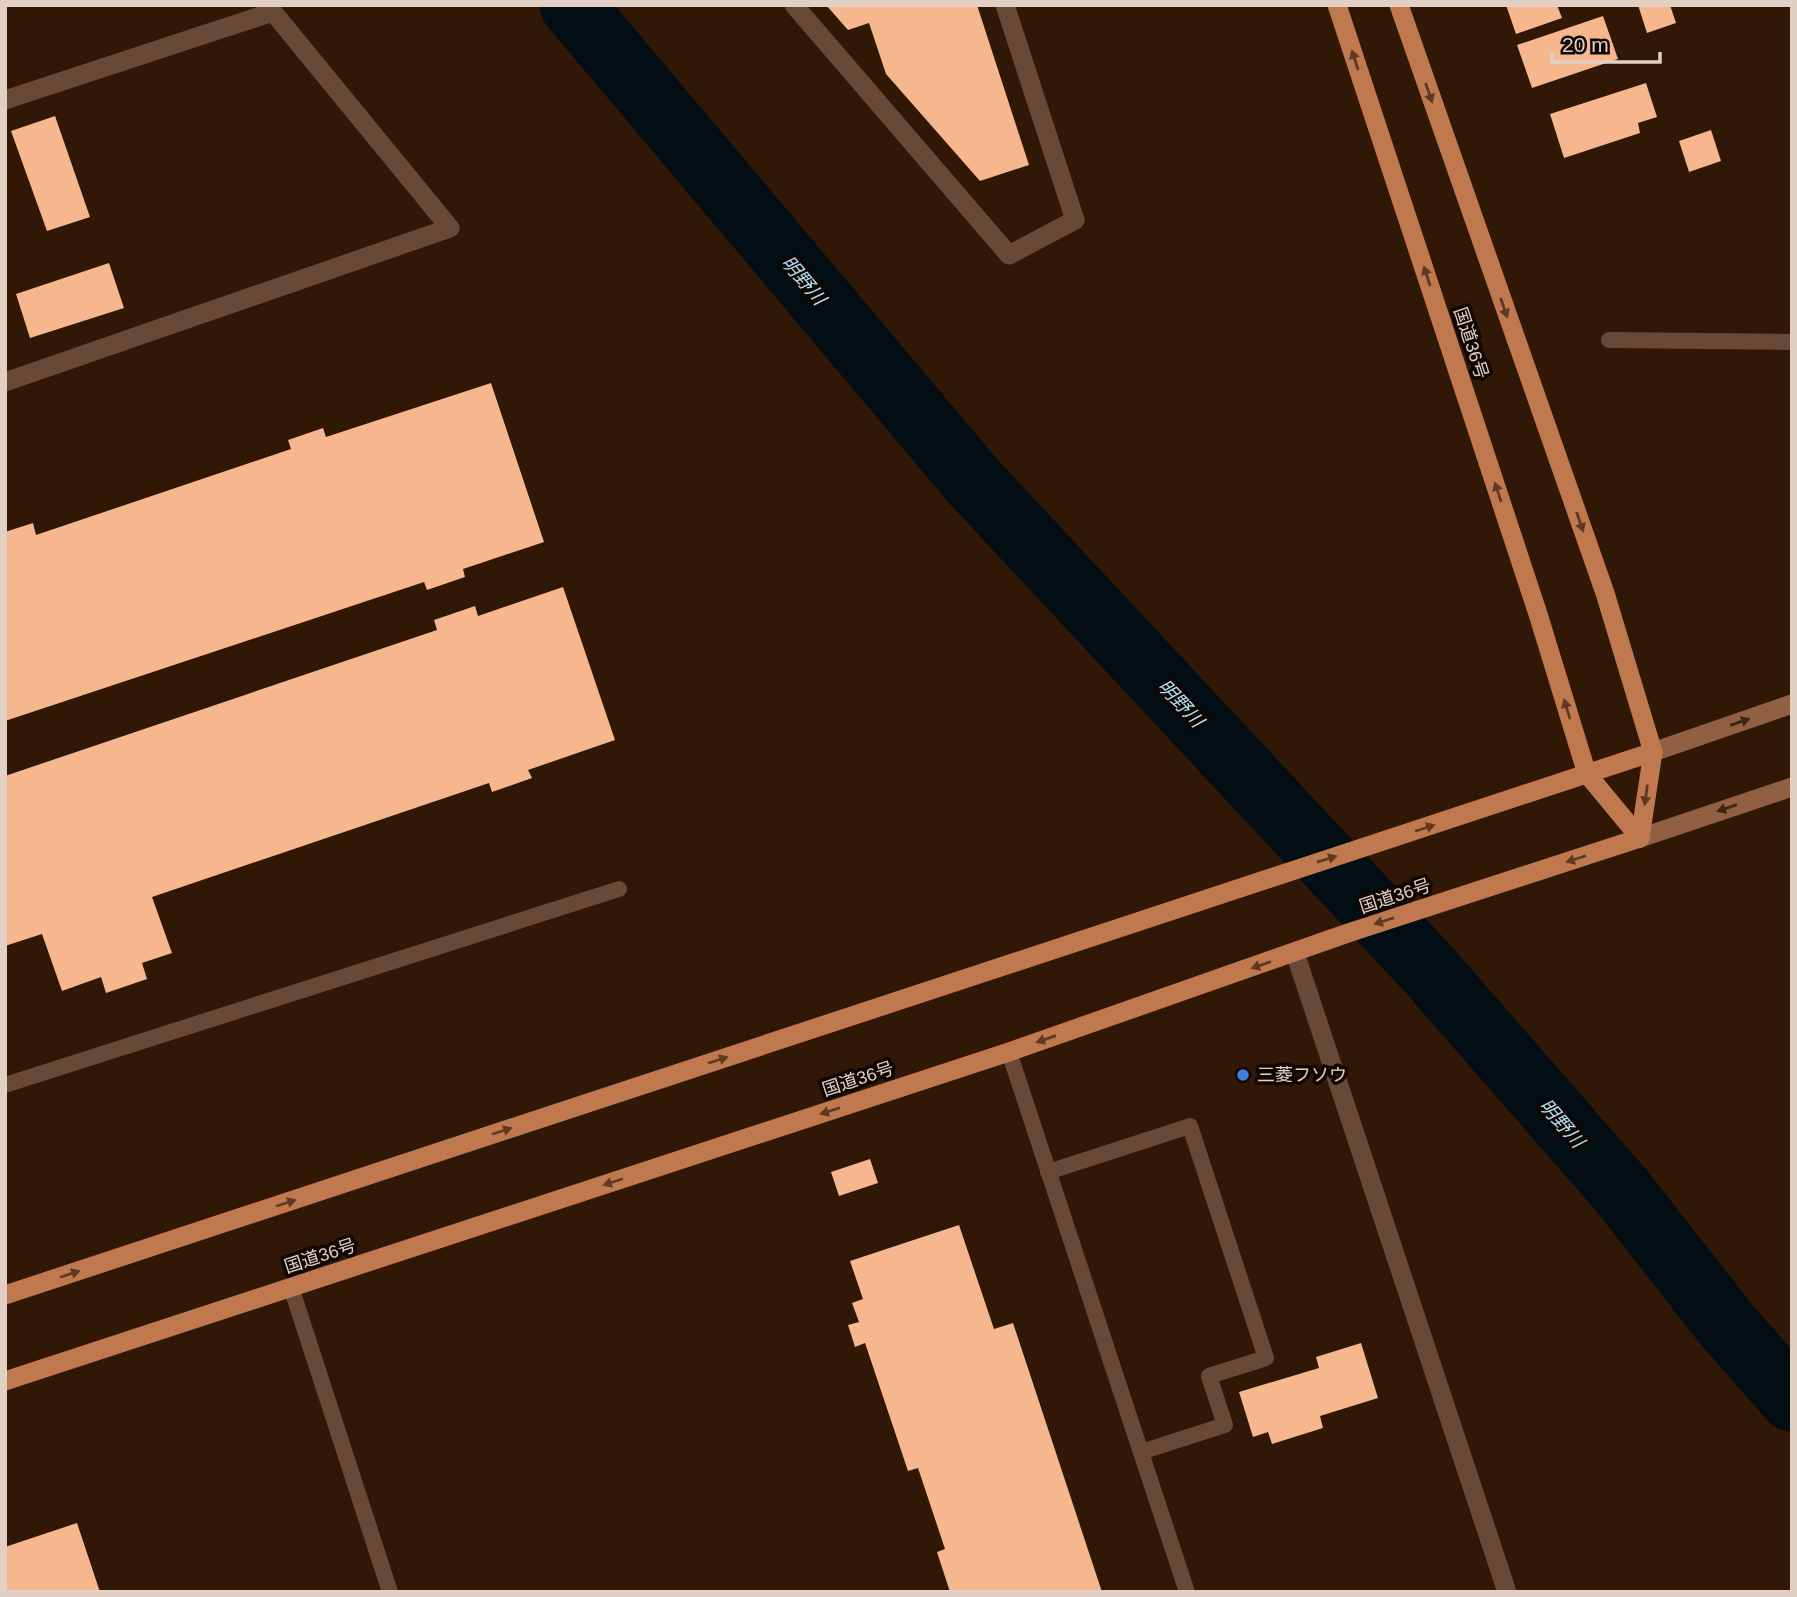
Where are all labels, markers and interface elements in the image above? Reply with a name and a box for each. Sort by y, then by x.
scale bar [1552,21,1660,65]
text: 20 m [1562,33,1609,56]
one-way arrow [1349,50,1360,71]
one-way arrow [1424,83,1435,104]
water label: 明野川 [777,252,831,310]
one-way arrow [1421,266,1431,287]
one-way arrow [1499,297,1510,318]
street label: 国道36号 [1450,305,1492,381]
one-way arrow [1492,482,1503,503]
one-way arrow [1575,512,1586,533]
water label: 明野川 [1154,675,1209,733]
one-way arrow [1562,698,1572,719]
one-way arrow [1730,716,1751,727]
one-way arrow [1641,784,1652,806]
one-way arrow [1716,803,1737,814]
one-way arrow [1415,822,1436,833]
one-way arrow [1317,853,1338,863]
one-way arrow [1565,854,1586,865]
street label: 国道36号 [1357,875,1433,917]
one-way arrow [1373,917,1394,927]
one-way arrow [1250,960,1271,971]
one-way arrow [1035,1034,1056,1045]
one-way arrow [708,1054,729,1064]
street label: 国道36号 [820,1058,896,1100]
place label: 三菱フソウ [1257,1065,1347,1085]
marker: 三菱フソウ [1235,1067,1251,1083]
water label: 明野川 [1535,1095,1590,1153]
one-way arrow [819,1106,840,1117]
one-way arrow [492,1125,513,1136]
one-way arrow [603,1177,624,1187]
one-way arrow [276,1197,297,1207]
street label: 国道36号 [282,1235,358,1277]
one-way arrow [60,1268,81,1279]

